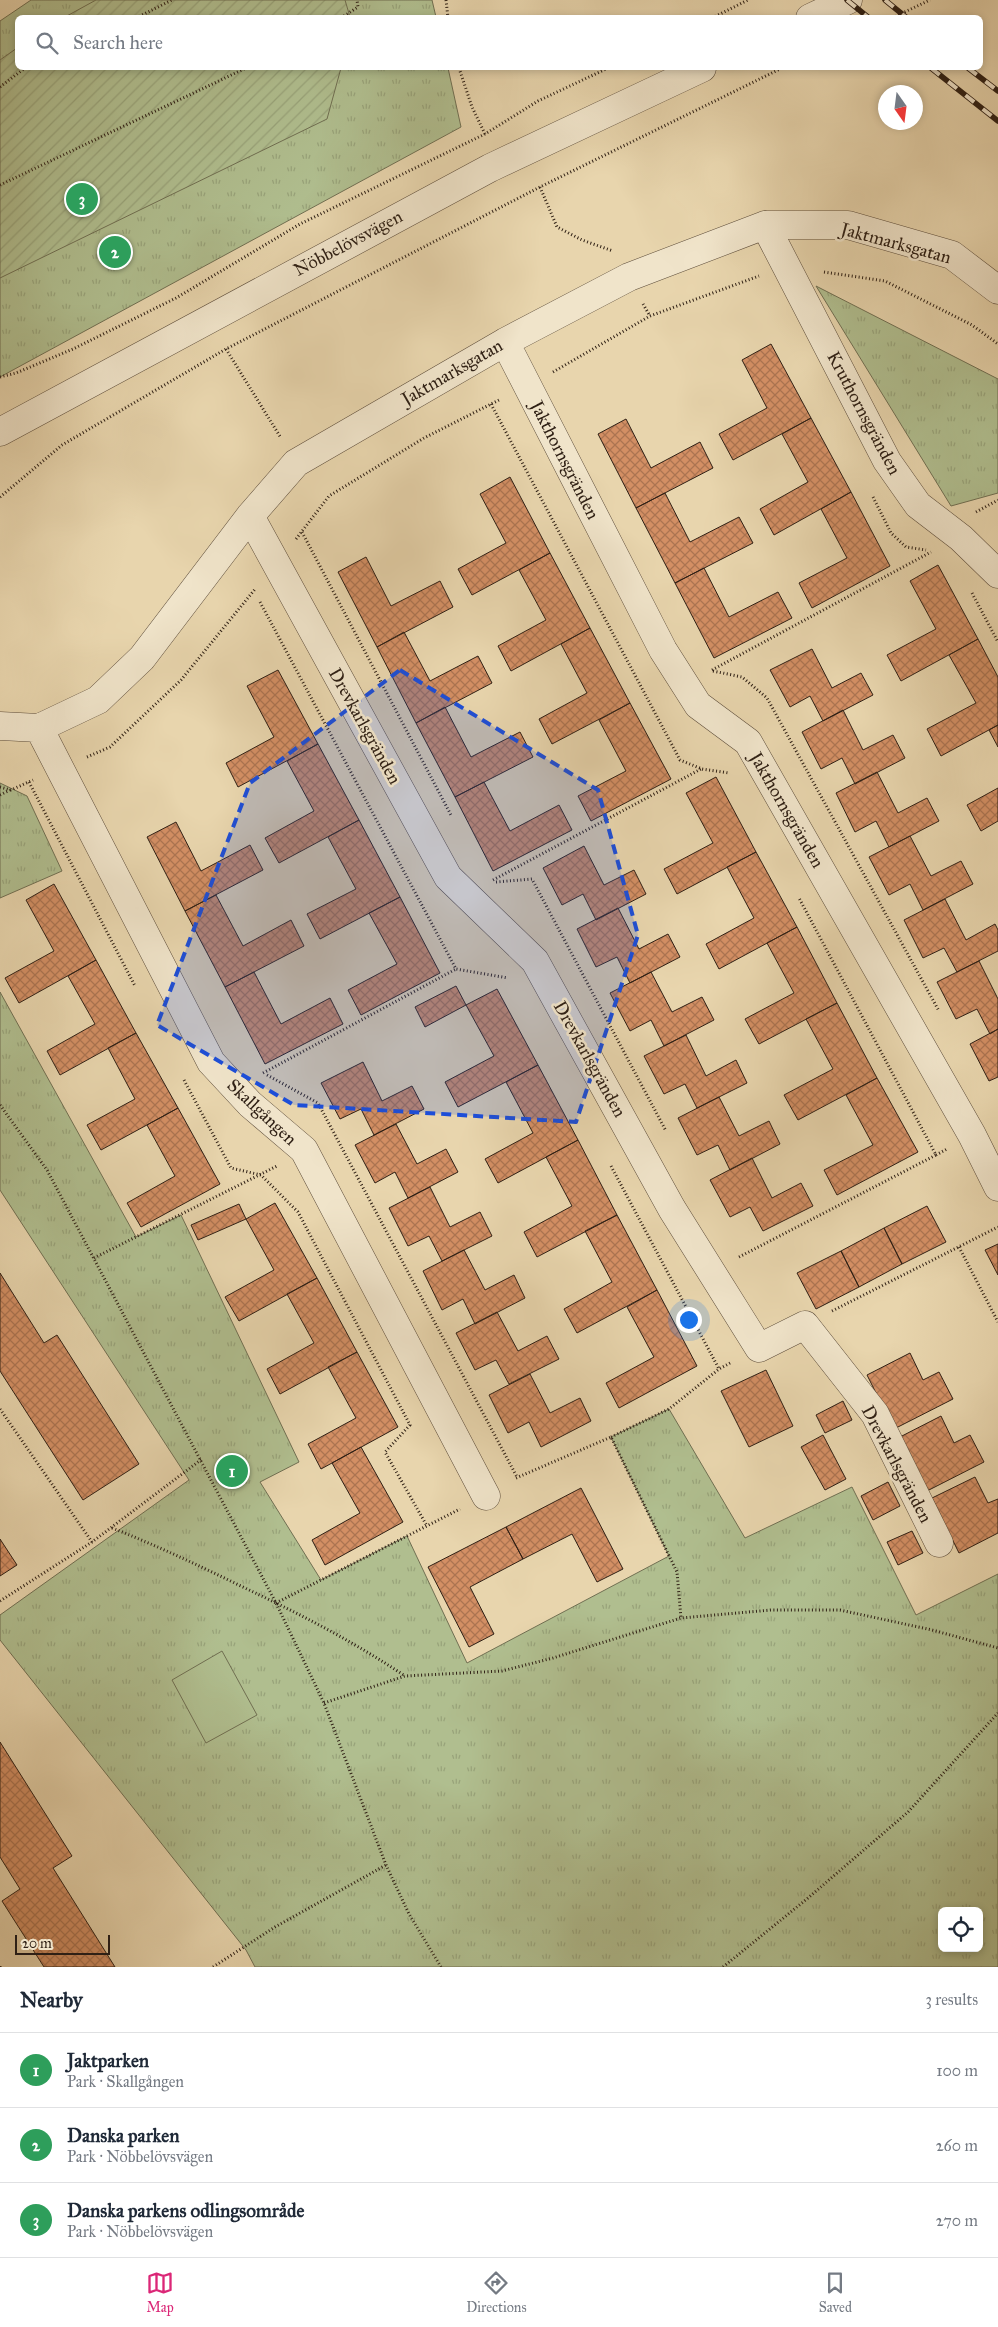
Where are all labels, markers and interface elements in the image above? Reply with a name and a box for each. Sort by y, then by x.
search box [15,15,983,70]
icon: search [33,29,61,57]
text: Search here [73,31,163,54]
north arrow [878,85,923,130]
pin: 3 [66,180,98,218]
street label: Nöbbelövsvägen [290,205,407,282]
street label: Jaktmarksgatan [836,217,954,269]
pin: 2 [99,233,131,271]
street label: Jaktmarksgatan [396,334,507,412]
street label: Kruthornsgränden [821,348,906,479]
street label: Jakthornsgränden [524,395,604,524]
street label: Drevkarlsgränden [323,664,406,789]
street label: Jakthornsgränden [743,746,829,873]
street label: Drevkarlsgränden [548,997,631,1122]
street label: Skallgången [222,1074,302,1151]
your location [676,1307,702,1333]
street label: Drevkarlsgränden [856,1402,937,1527]
pin: 1 [216,1452,248,1490]
map controls [938,1907,983,1952]
button: locate [938,1907,983,1952]
scale bar [15,1932,110,1955]
text: 20 m [22,1935,52,1952]
text: Nearby [20,1987,83,2013]
text: 3 results [925,1990,978,2009]
text: Jaktparken [67,2049,149,2072]
text: 1 [33,2061,39,2080]
text: 100 m [936,2061,978,2080]
text: Park · Skallgången [67,2072,184,2091]
text: Danska parken [67,2124,179,2147]
text: 2 [32,2136,40,2155]
text: 260 m [936,2136,978,2155]
text: Park · Nöbbelövsvägen [67,2147,213,2166]
text: Danska parkens odlingsområde [67,2199,304,2222]
text: 3 [33,2211,39,2230]
text: 270 m [936,2211,978,2230]
text: Park · Nöbbelövsvägen [67,2222,213,2241]
tab: Map [146,2269,174,2316]
tab: Directions [466,2269,527,2316]
tab: Saved [819,2269,852,2316]

